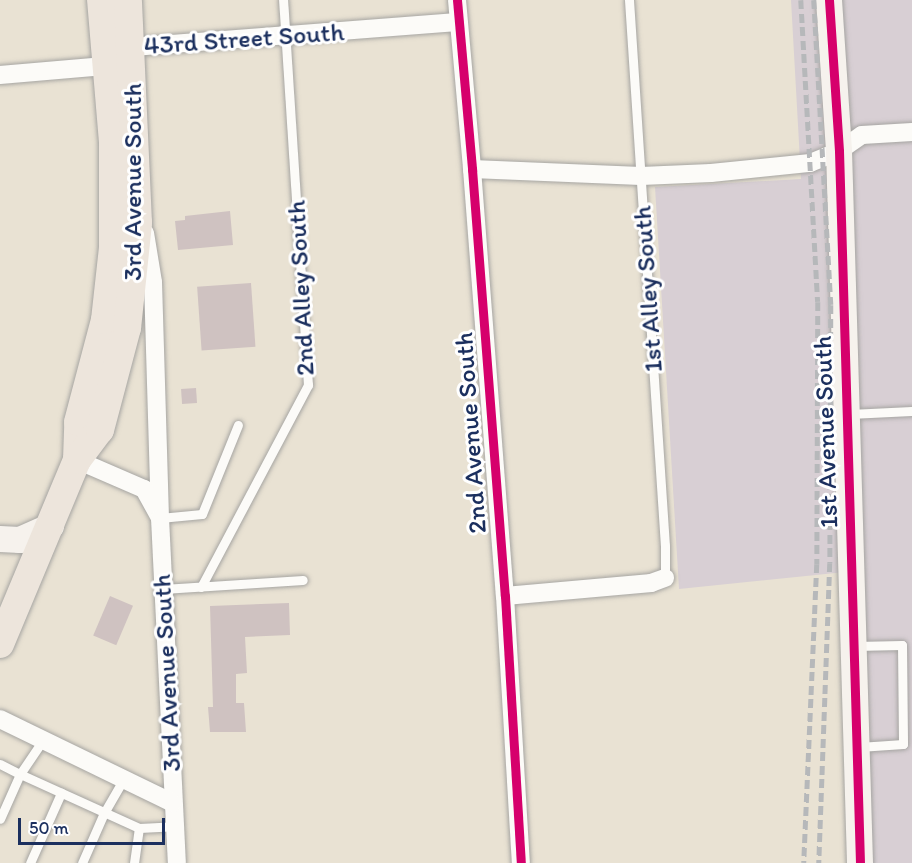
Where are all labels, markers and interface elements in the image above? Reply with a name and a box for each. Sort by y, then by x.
street label: 43rd Street South [143,16,345,62]
street label: 3rd Avenue South [117,84,149,280]
street label: 2nd Alley South [281,200,321,376]
street label: 1st Alley South [627,205,669,373]
street label: 2nd Avenue South [448,332,494,534]
street label: 1st Avenue South [807,336,845,528]
street label: 3rd Avenue South [146,574,188,772]
scale bar [21,806,168,844]
text: 50 m [29,817,69,839]

